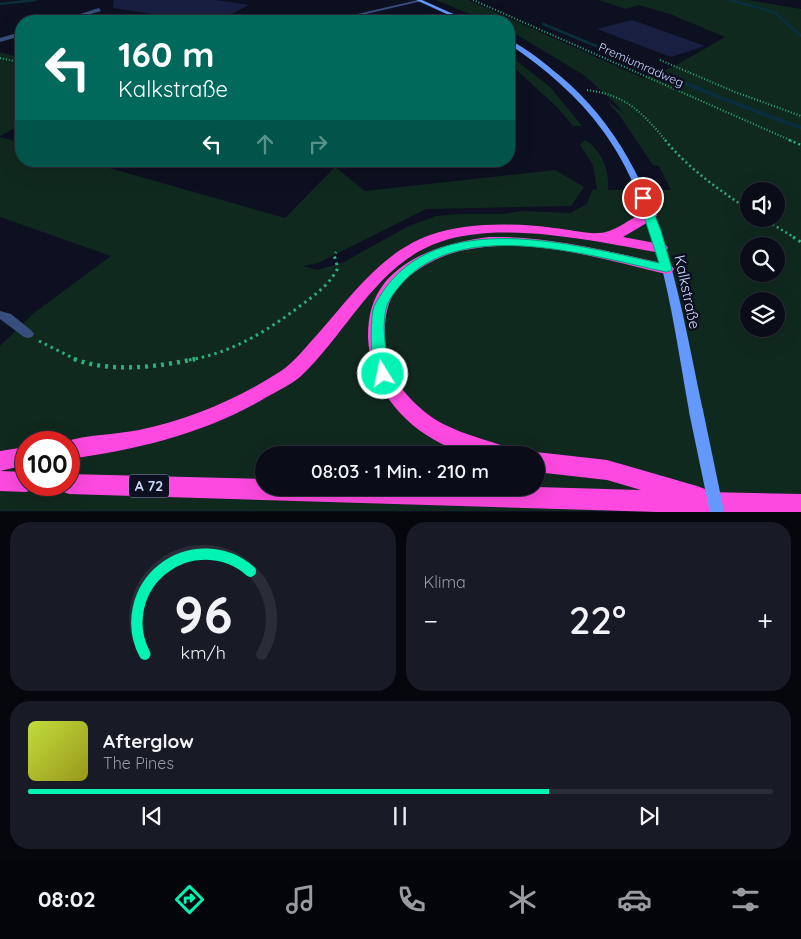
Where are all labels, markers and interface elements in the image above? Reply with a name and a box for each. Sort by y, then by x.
text: 160 m [118,32,215,76]
icon: left [35,35,100,100]
street label: Premiumradweg [596,39,686,90]
text: Kalkstraße [118,75,228,103]
icon: left [198,130,226,158]
icon: ahead [251,130,279,158]
icon: right [304,130,332,158]
pin [622,177,664,219]
map controls [740,182,785,337]
button: sound [740,182,785,227]
icon: arrive [629,184,657,212]
button: search [740,237,785,282]
street label: Kalkstraße [670,253,705,331]
button: layers [740,292,785,337]
position arrow [356,347,408,399]
speed limit sign: 100 [15,431,80,496]
text: 08:03 · 1 Min. · 210 m [311,459,489,483]
road number: A 72 [129,474,169,498]
text: Klima [424,572,466,592]
text: 96 [174,581,232,646]
text: 22° [569,596,626,644]
text: − [424,603,438,638]
text: + [757,603,773,638]
text: km/h [180,641,225,663]
text: Afterglow [103,729,194,753]
text: The Pines [103,753,174,773]
icon: previous [138,802,166,830]
icon: pause [386,802,414,830]
icon: next [635,802,663,830]
icon: directions [172,882,207,917]
icon: music [283,882,318,917]
icon: phone [394,882,429,917]
icon: climate [505,882,540,917]
icon: car [617,882,652,917]
icon: filters [728,882,763,917]
text: 08:02 [38,885,96,913]

